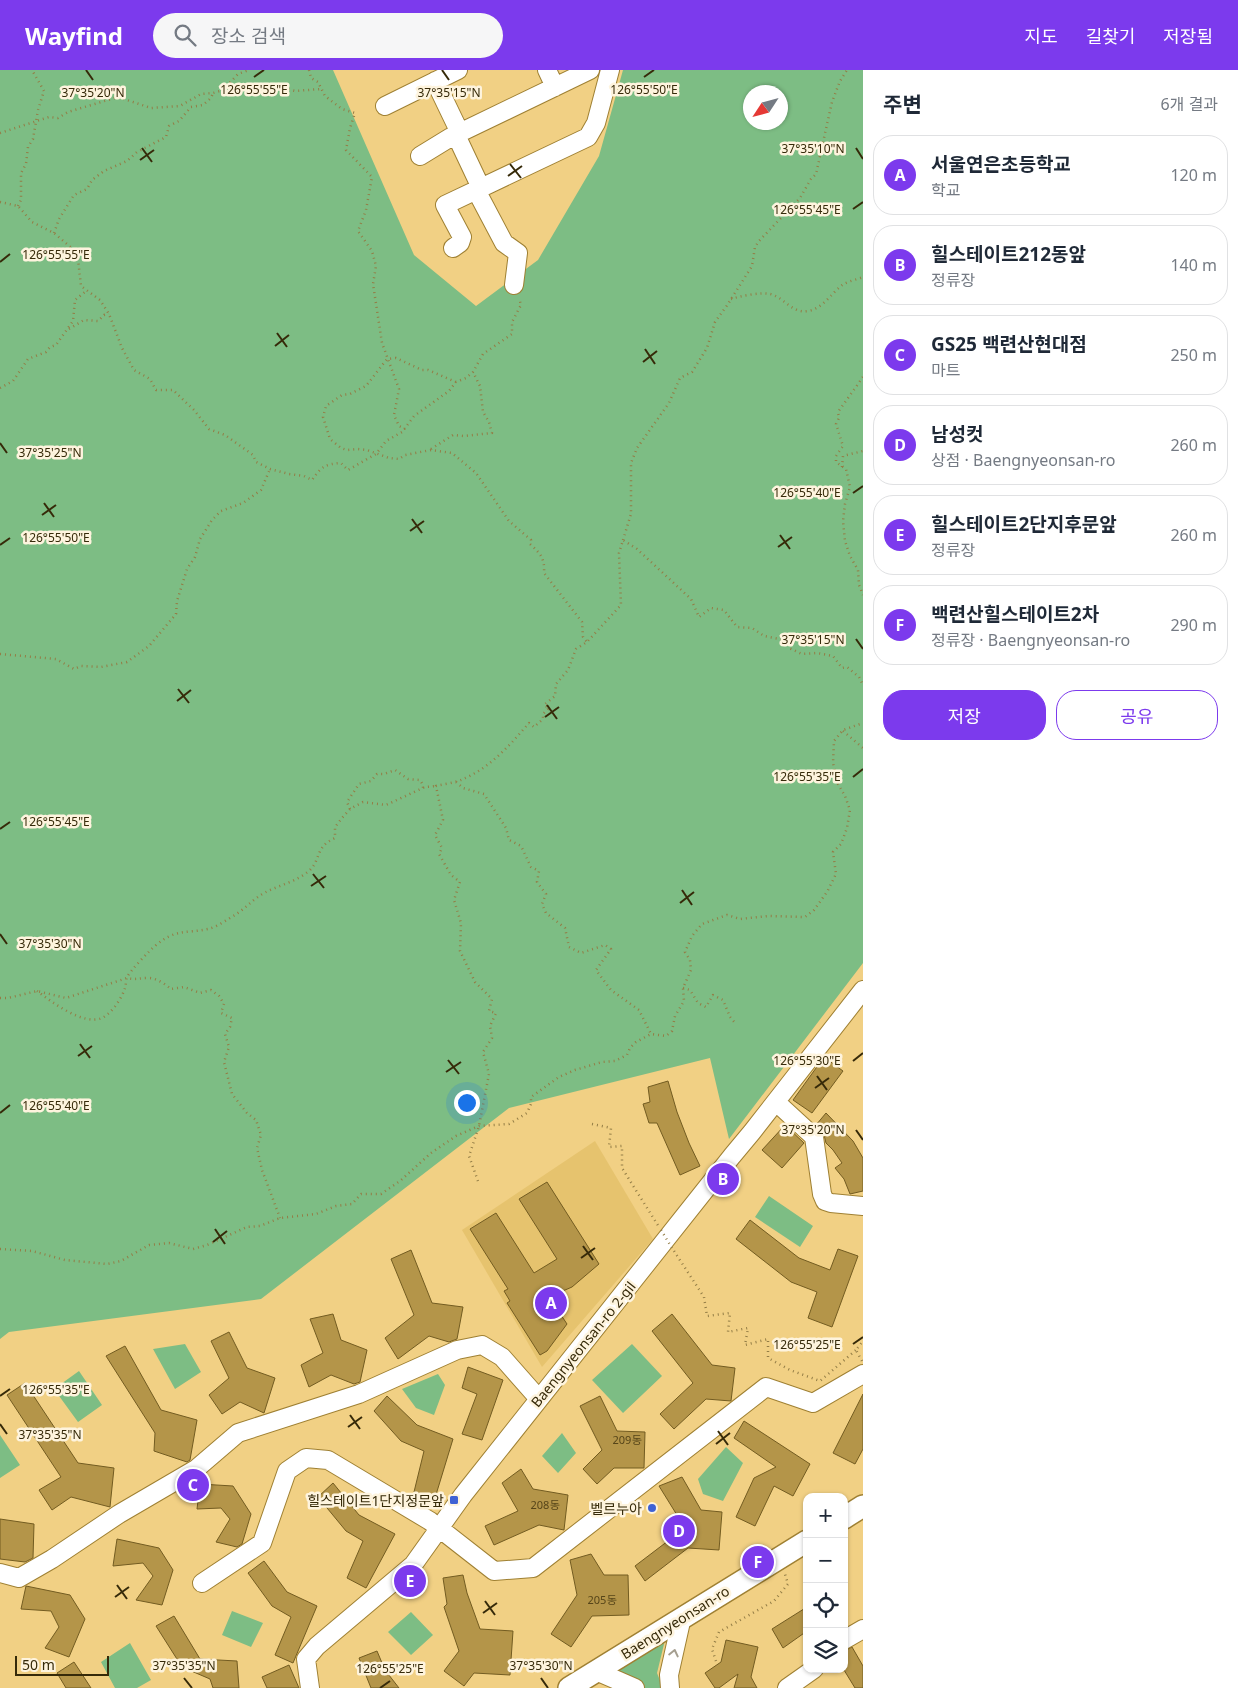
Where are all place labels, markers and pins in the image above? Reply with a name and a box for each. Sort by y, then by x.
pin: B [707,1160,739,1198]
pin: A [535,1284,567,1322]
pin: C [177,1466,209,1504]
place label: 힐스테이트1단지정문앞 [307,1491,444,1510]
marker: 힐스테이트1단지정문앞 [448,1494,460,1506]
place label: 벨르누아 [590,1499,642,1518]
marker: 벨르누아 [646,1502,658,1514]
pin: D [663,1512,695,1550]
pin: F [742,1543,774,1581]
pin: E [394,1562,426,1600]

